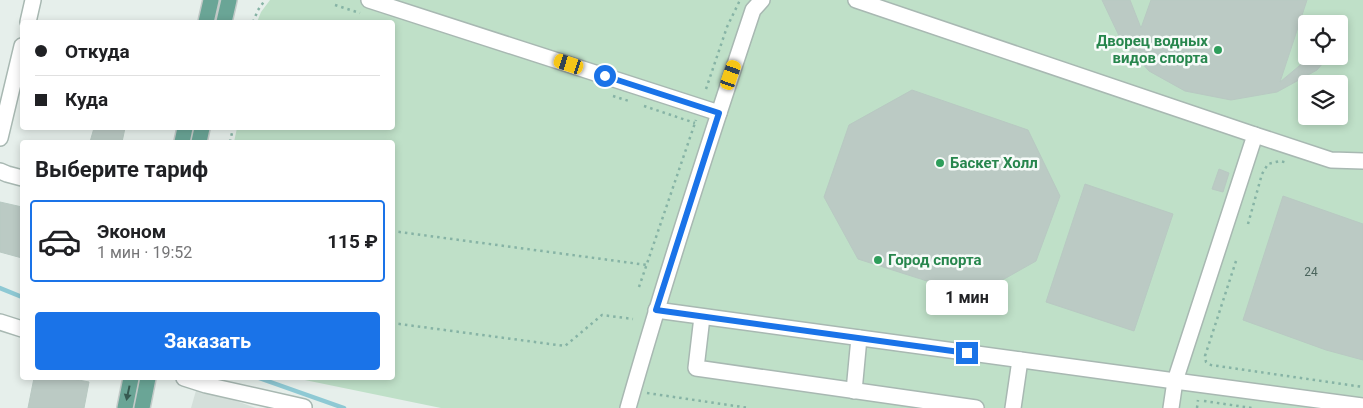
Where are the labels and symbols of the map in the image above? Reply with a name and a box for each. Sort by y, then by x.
place label: Дворец водных видов спорта [1096,32,1208,67]
marker: Дворец водных видов спорта [1212,44,1224,56]
car [552,52,585,76]
car [719,58,742,92]
route start [594,65,616,87]
place label: Баскет Холл [950,154,1038,172]
marker: Баскет Холл [934,157,946,169]
place label: Город спорта [888,251,982,269]
marker: Город спорта [872,254,884,266]
house number: 24 [1304,265,1318,279]
callout: 1 мин [926,280,1008,316]
route end [956,342,978,364]
one-way arrow [124,385,132,400]

